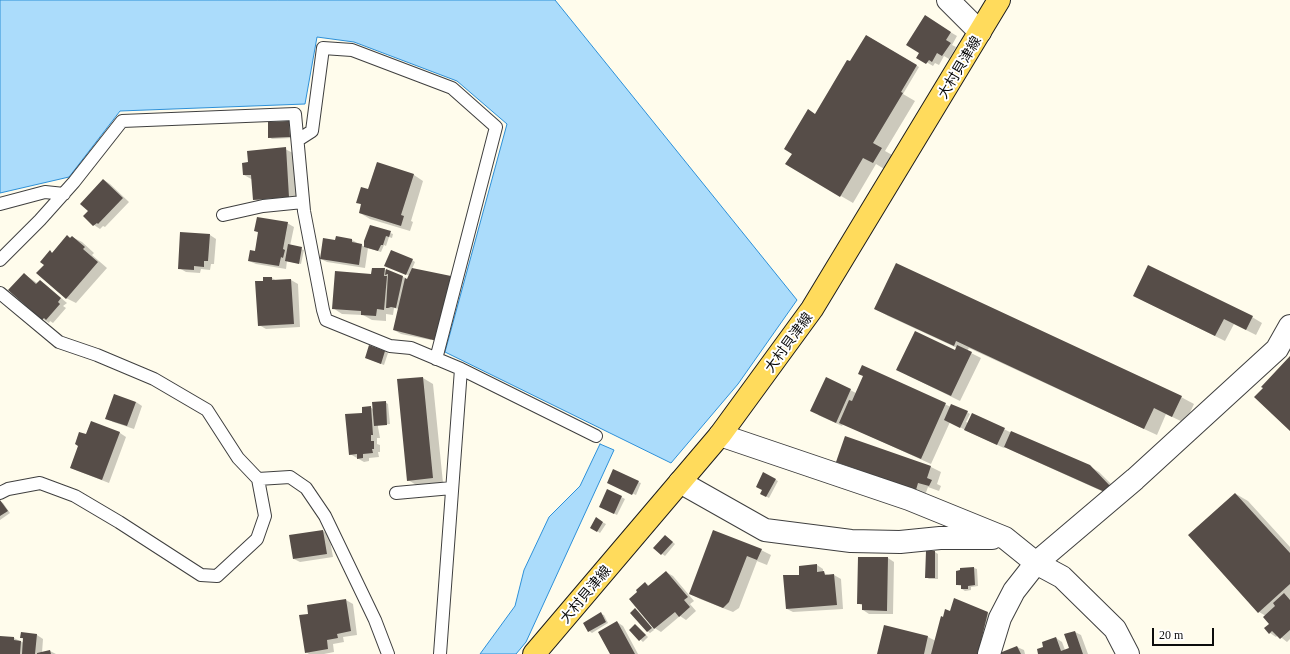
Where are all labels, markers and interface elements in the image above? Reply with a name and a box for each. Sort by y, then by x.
street label: 大村貝津線 [934,33,984,101]
street label: 大村貝津線 [761,309,815,375]
street label: 大村貝津線 [556,562,614,626]
scale bar [1154,620,1216,646]
text: 20 m [1159,628,1183,642]

